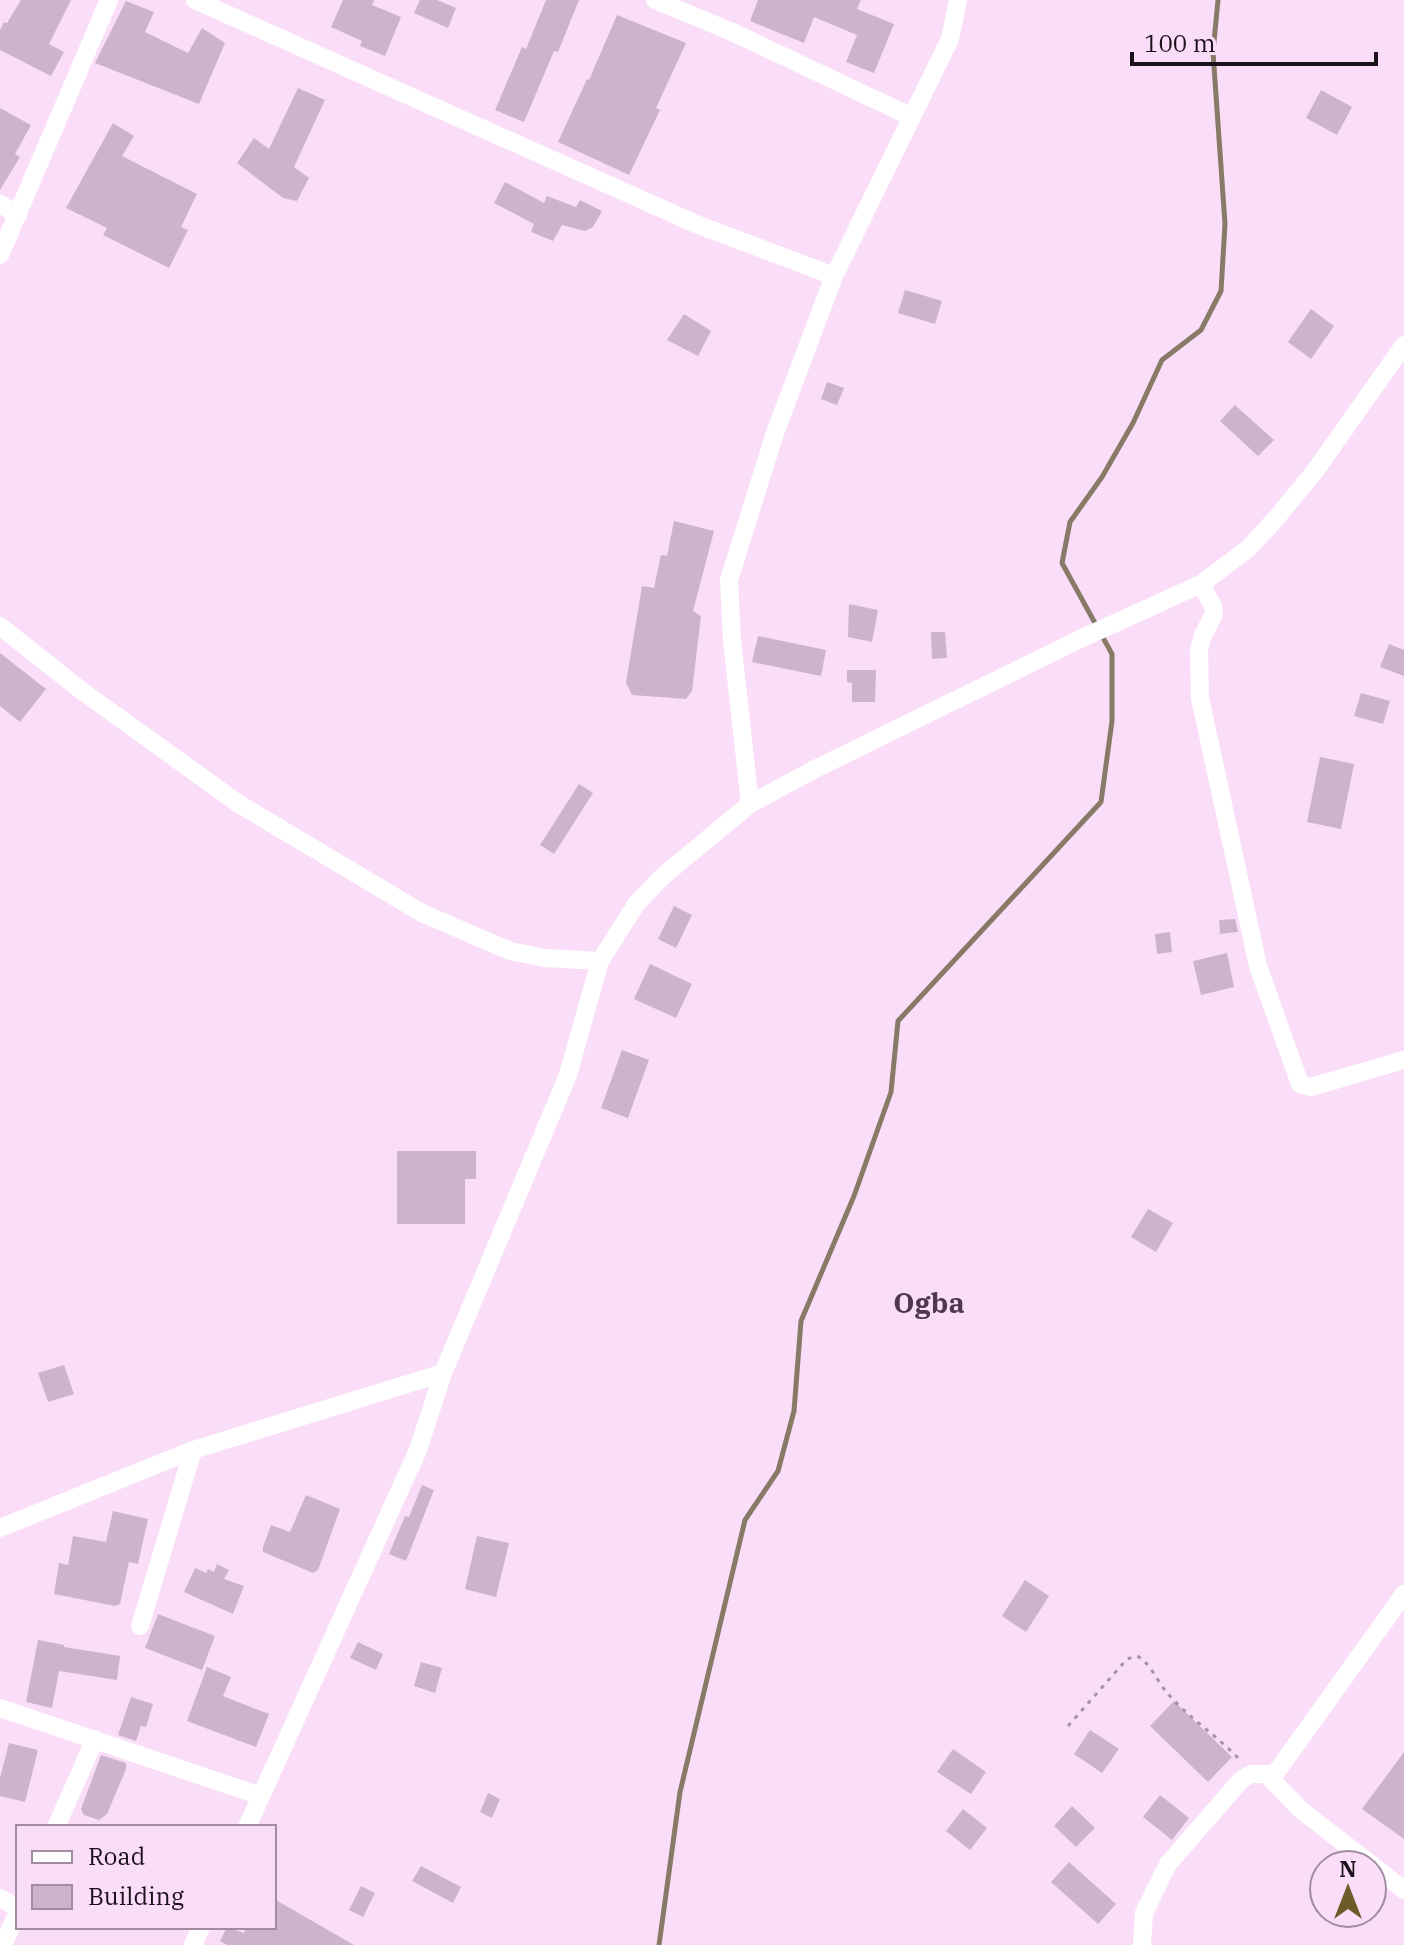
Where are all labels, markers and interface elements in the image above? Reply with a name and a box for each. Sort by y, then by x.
scale bar [1132,16,1376,66]
text: 100 m [1144,27,1216,59]
district label: Ogba [893,1284,965,1321]
legend [16,1825,276,1929]
text: Road [88,1840,145,1872]
north arrow [1308,1849,1388,1929]
text: N [1339,1854,1357,1883]
text: Building [88,1880,184,1912]

